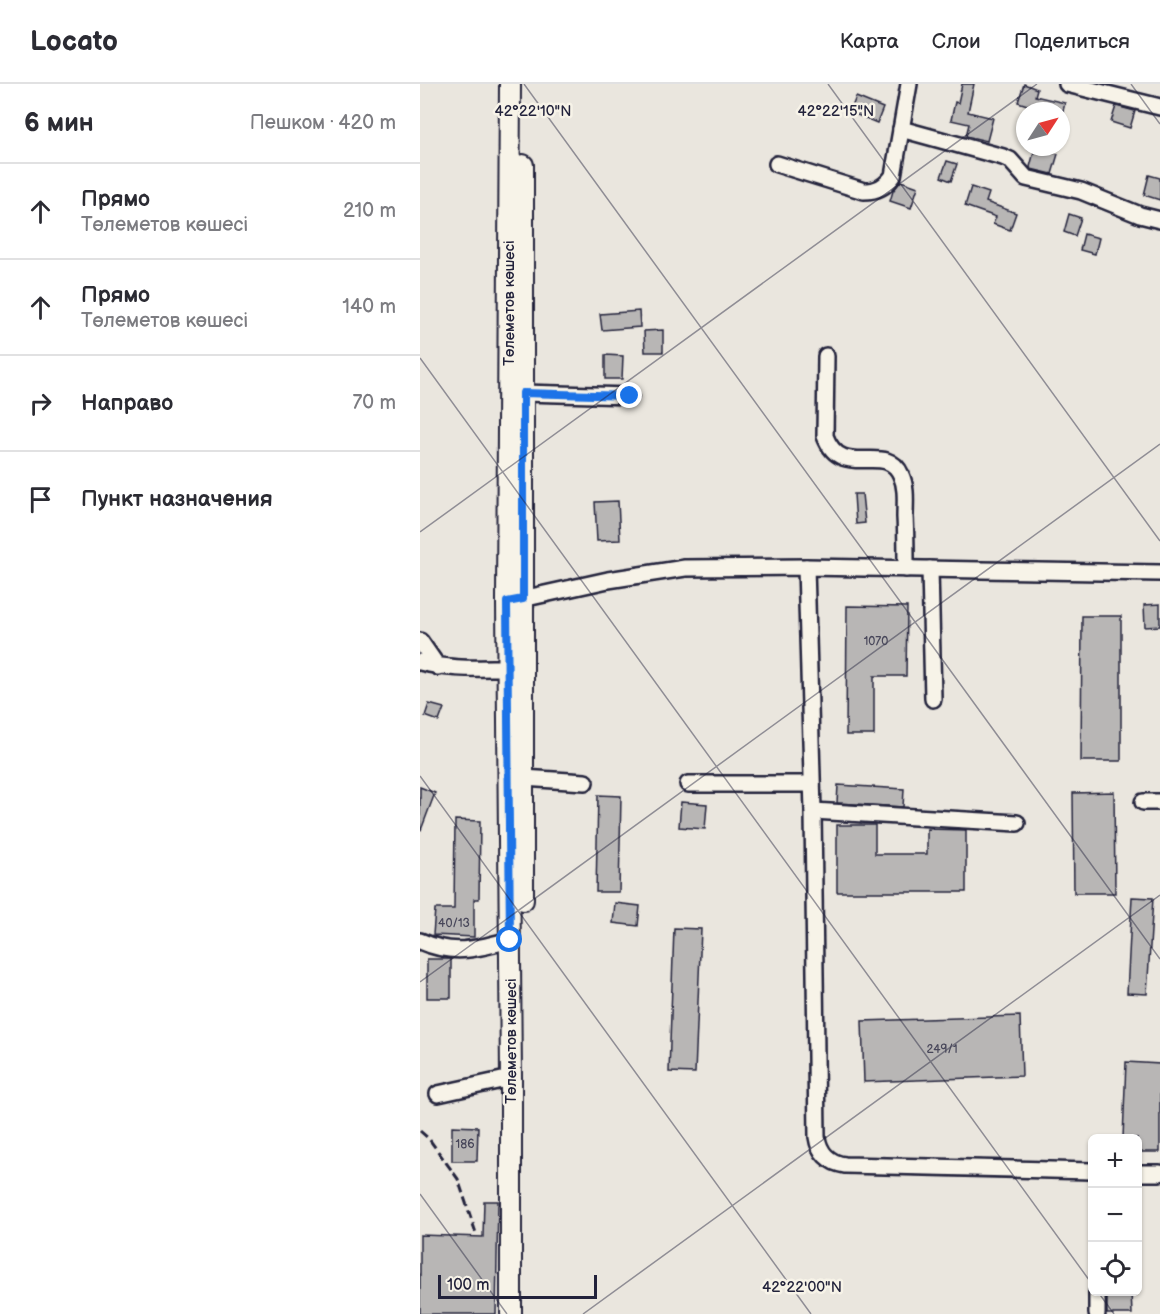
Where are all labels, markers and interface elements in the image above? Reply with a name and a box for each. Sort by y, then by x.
text: Locato [30,25,118,58]
text: Карта [840,29,899,54]
text: Слои [932,29,981,54]
text: Поделиться [1014,29,1130,54]
text: 42°22'10"N [495,102,572,121]
text: 42°22'15"N [798,102,874,121]
north arrow [1016,102,1070,156]
text: 6 мин [24,108,94,139]
text: Пешком · 420 m [250,111,396,135]
text: Прямо [81,186,150,213]
icon: ahead [24,195,57,228]
text: 210 m [343,199,396,223]
text: Төлеметов көшесі [81,213,248,237]
street label: Төлеметов көшесі [500,240,519,366]
text: Прямо [81,282,150,309]
icon: ahead [24,291,57,324]
text: 140 m [342,295,396,319]
text: Төлеметов көшесі [81,309,248,333]
route end [616,382,642,408]
icon: right [24,387,57,420]
text: Направо [81,390,173,417]
text: 70 m [352,391,396,415]
icon: arrive [24,483,57,516]
text: Пункт назначения [81,486,273,513]
house number: 1070 [864,634,888,649]
house number: 40/13 [438,916,470,931]
route start [496,926,522,952]
street label: Төлеметов көшесі [502,978,521,1104]
house number: 249/1 [926,1042,958,1057]
map controls [1088,1134,1142,1296]
button: + [1088,1134,1142,1188]
house number: 186 [456,1137,474,1152]
button: − [1088,1188,1142,1242]
button: locate [1088,1242,1142,1296]
scale bar [438,1272,597,1300]
text: 100 m [447,1276,490,1295]
text: 42°22'00"N [762,1278,842,1297]

